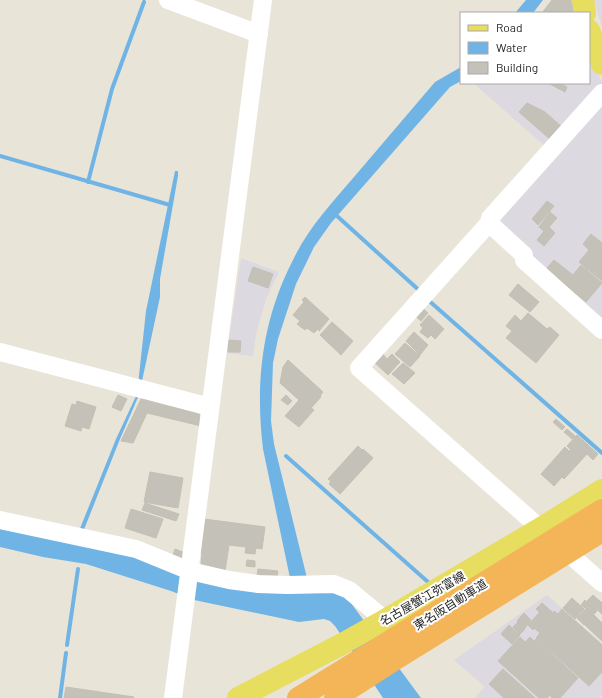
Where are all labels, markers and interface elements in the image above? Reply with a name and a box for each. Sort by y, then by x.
legend [460,12,590,84]
text: Road [496,20,523,34]
text: Water [496,40,528,54]
text: Building [496,60,538,74]
street label: 名古屋蟹江弥富線 [377,568,467,628]
street label: 東名阪自動車道 [411,576,489,632]

